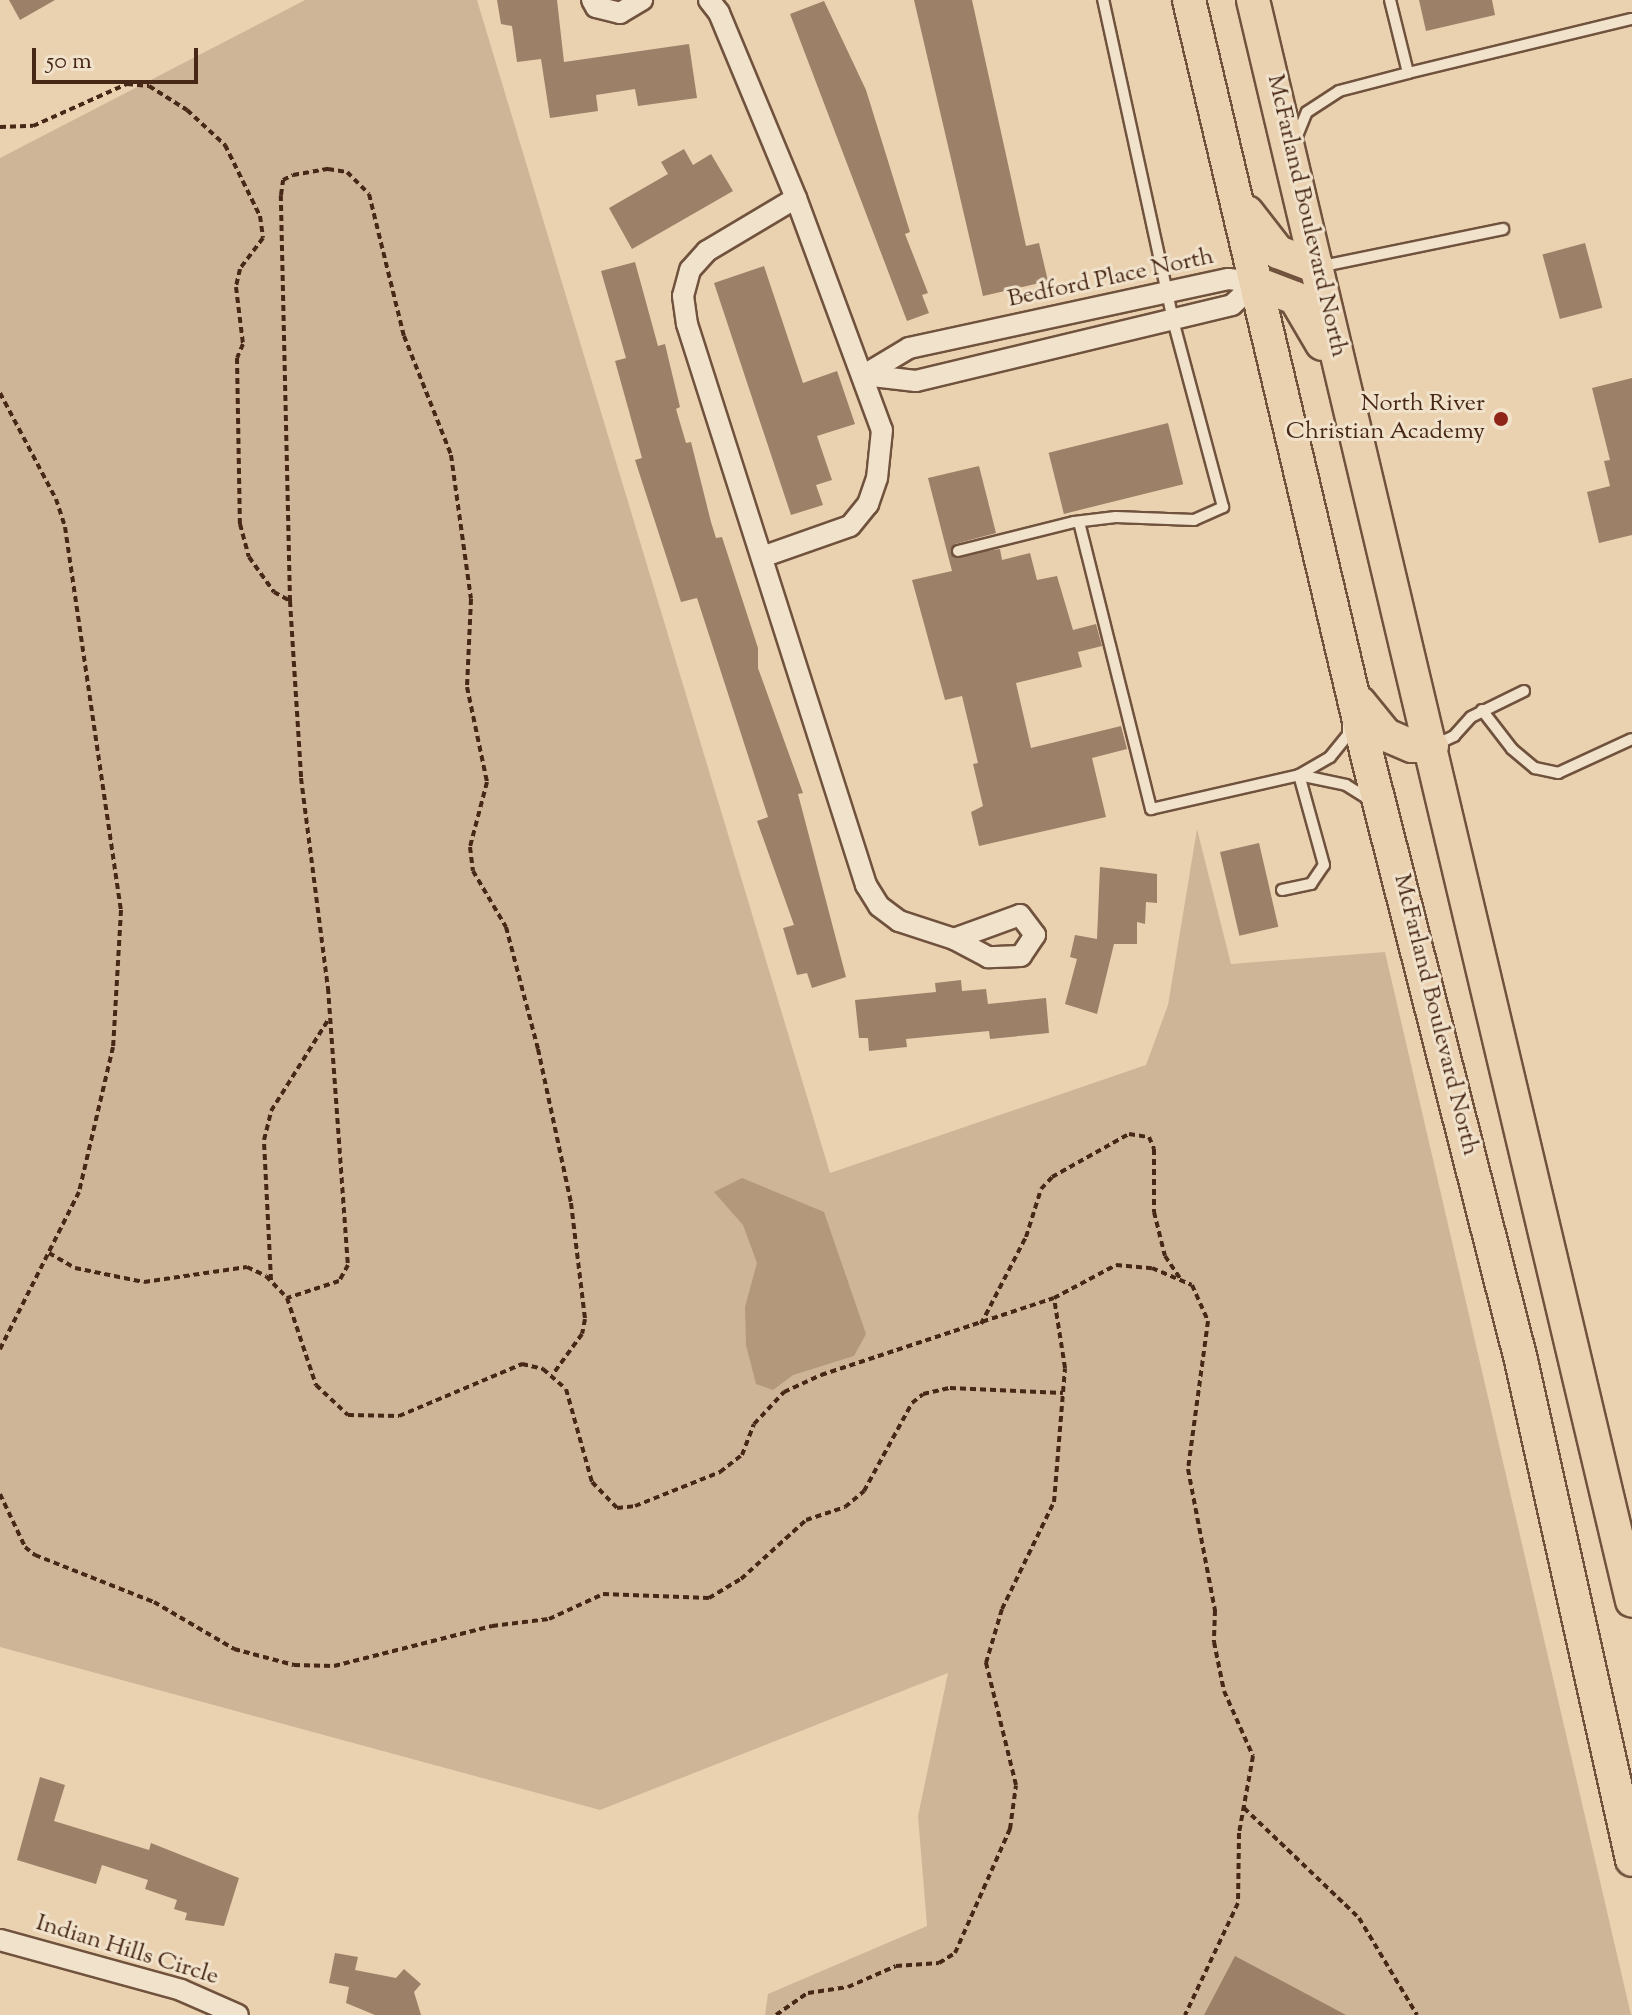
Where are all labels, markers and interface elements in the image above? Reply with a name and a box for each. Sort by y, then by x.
scale bar [36,32,202,82]
text: 50 m [46,45,92,79]
street label: McFarland Boulevard North [1259,72,1353,360]
street label: Bedford Place North [1005,243,1217,315]
place label: North River Christian Academy [1286,391,1485,447]
marker: North River Christian Academy [1492,410,1510,428]
street label: McFarland Boulevard North [1386,871,1484,1159]
street label: Indian Hills Circle [32,1910,222,1992]

